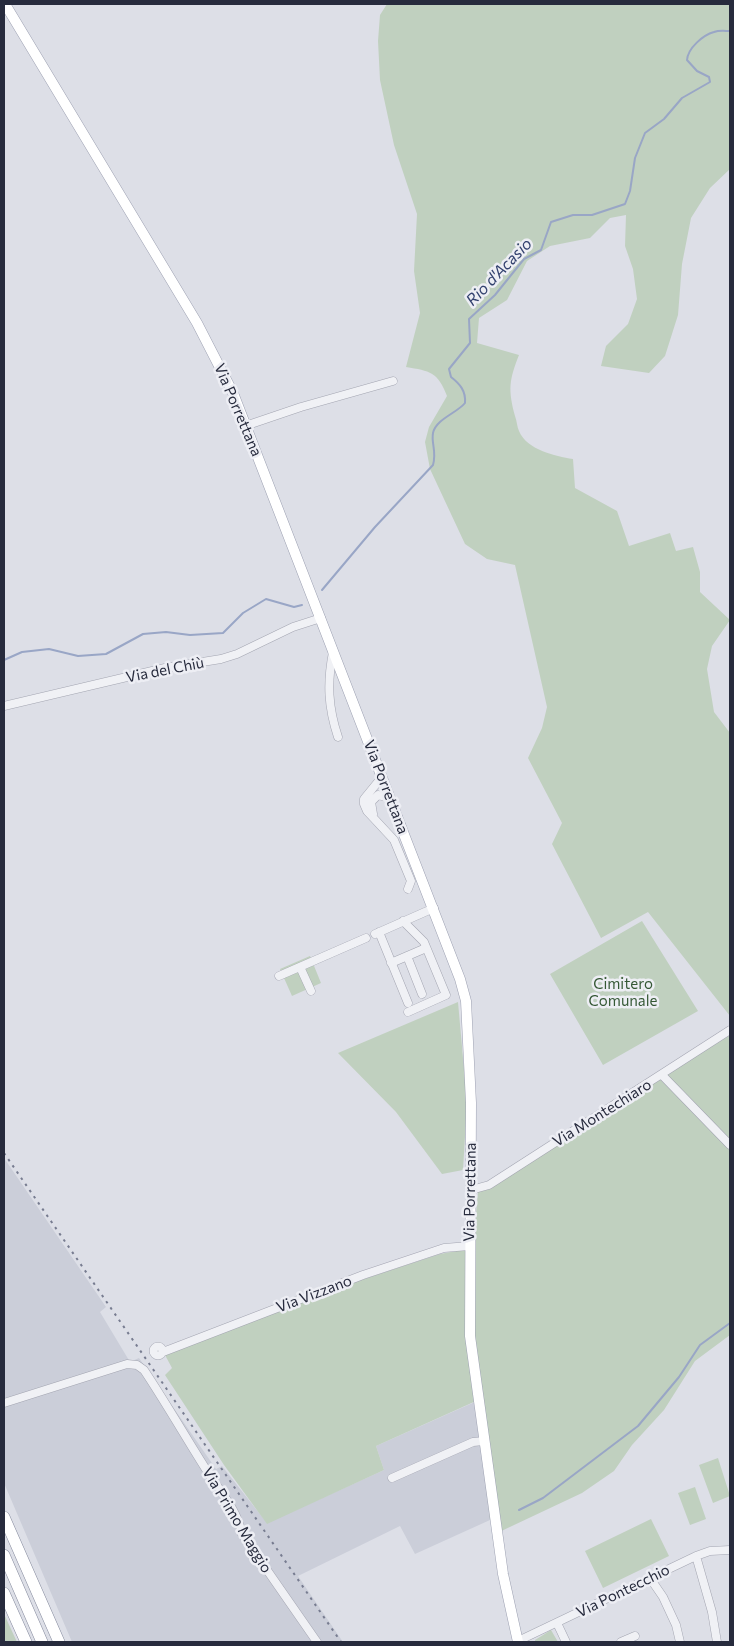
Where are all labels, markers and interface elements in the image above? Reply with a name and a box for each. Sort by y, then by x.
water label: Rio d'Acasio [462,234,536,310]
street label: Via Porrettana [210,361,266,459]
street label: Via del Chiù [124,654,206,686]
street label: Via Porrettana [360,738,412,836]
park label: Cimitero Comunale [589,975,657,1010]
street label: Via Montechiaro [549,1075,655,1151]
street label: Via Porrettana [460,1142,480,1242]
street label: Via Vizzano [274,1271,354,1317]
street label: Via Primo Maggio [198,1464,276,1576]
street label: Via Pontecchio [573,1561,673,1621]

